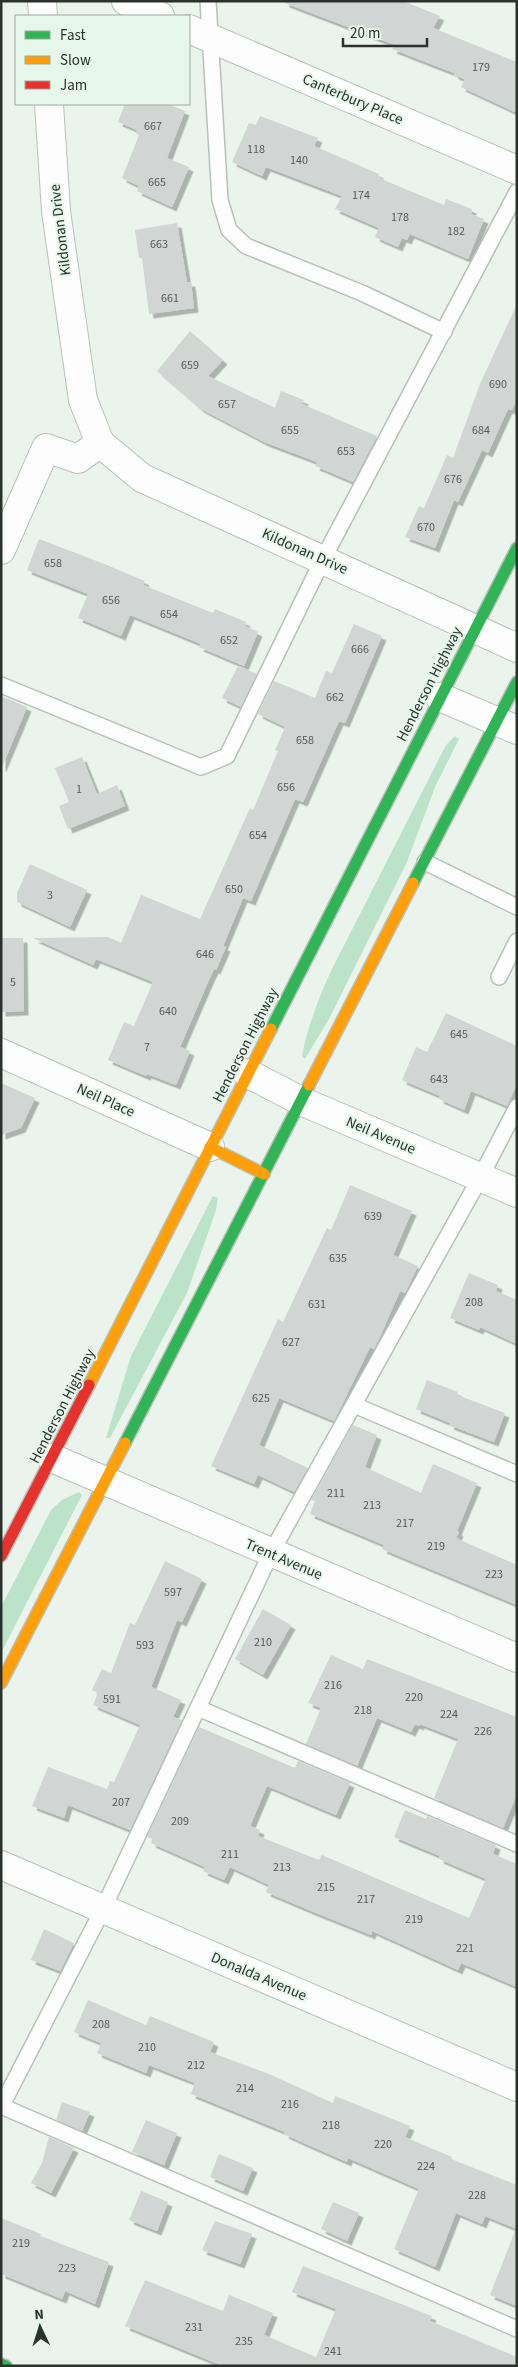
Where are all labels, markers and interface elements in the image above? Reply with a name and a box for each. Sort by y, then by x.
legend [15,15,190,105]
scale bar [343,15,427,47]
text: 20 m [350,23,380,44]
text: Fast [60,25,86,46]
text: Slow [60,50,91,71]
house number: 179 [472,59,490,76]
street label: Canterbury Place [299,69,406,130]
text: Jam [60,75,87,96]
house number: 667 [144,118,162,135]
house number: 118 [247,141,265,158]
house number: 140 [290,152,308,169]
house number: 665 [148,174,166,191]
street label: Kildonan Drive [44,183,77,277]
house number: 174 [352,187,370,204]
house number: 178 [391,209,409,226]
house number: 182 [447,223,465,240]
house number: 663 [150,236,168,253]
house number: 661 [161,290,179,307]
house number: 659 [181,357,199,374]
house number: 690 [489,376,507,393]
house number: 657 [218,396,236,413]
house number: 655 [281,422,299,439]
house number: 684 [472,422,490,439]
house number: 653 [337,443,355,460]
house number: 676 [444,471,462,488]
house number: 670 [417,519,435,536]
street label: Kildonan Drive [258,523,351,580]
house number: 658 [44,555,62,572]
house number: 656 [102,592,120,609]
house number: 654 [160,606,178,623]
street label: Henderson Highway [391,623,467,745]
house number: 652 [220,632,238,649]
house number: 666 [351,641,369,658]
house number: 662 [326,689,344,706]
house number: 658 [296,732,314,749]
house number: 656 [277,779,295,796]
house number: 1 [76,781,82,798]
house number: 654 [249,827,267,844]
house number: 650 [225,881,243,898]
house number: 3 [47,887,53,904]
house number: 646 [196,946,214,963]
house number: 5 [10,974,16,991]
street label: Henderson Highway [207,984,283,1106]
house number: 640 [159,1003,177,1020]
house number: 645 [450,1026,468,1043]
house number: 7 [144,1039,150,1056]
house number: 643 [430,1071,448,1088]
street label: Neil Place [73,1078,138,1123]
street label: Neil Avenue [343,1111,419,1160]
house number: 639 [364,1208,382,1225]
house number: 635 [329,1250,347,1267]
house number: 208 [465,1294,483,1311]
house number: 631 [308,1296,326,1313]
house number: 627 [282,1334,300,1351]
street label: Henderson Highway [24,1345,100,1467]
house number: 625 [252,1390,270,1407]
house number: 211 [327,1485,345,1502]
house number: 213 [363,1497,381,1514]
house number: 217 [396,1515,414,1532]
street label: Trent Avenue [242,1534,326,1585]
house number: 219 [427,1538,445,1555]
house number: 223 [485,1566,503,1583]
house number: 597 [164,1584,182,1601]
house number: 210 [254,1634,272,1651]
house number: 593 [136,1637,154,1654]
house number: 216 [324,1677,342,1694]
house number: 220 [405,1689,423,1706]
house number: 591 [103,1691,121,1708]
house number: 218 [354,1702,372,1719]
house number: 224 [440,1706,458,1723]
house number: 226 [474,1723,492,1740]
house number: 207 [112,1794,130,1811]
house number: 209 [171,1813,189,1830]
house number: 211 [221,1846,239,1863]
house number: 213 [273,1859,291,1876]
house number: 215 [317,1879,335,1896]
house number: 217 [357,1891,375,1908]
house number: 219 [405,1911,423,1928]
house number: 221 [456,1940,474,1957]
street label: Donalda Avenue [208,1947,310,2006]
house number: 208 [92,2016,110,2033]
house number: 210 [138,2039,156,2056]
house number: 212 [187,2057,205,2074]
house number: 214 [236,2080,254,2097]
house number: 216 [281,2096,299,2113]
house number: 218 [322,2117,340,2134]
house number: 220 [374,2136,392,2153]
house number: 224 [417,2158,435,2175]
house number: 228 [468,2187,486,2204]
house number: 219 [12,2235,30,2252]
house number: 223 [58,2260,76,2277]
north arrow [15,2302,65,2352]
text: N [34,2305,45,2325]
house number: 231 [185,2319,203,2336]
house number: 235 [235,2333,253,2350]
house number: 241 [324,2343,342,2360]

